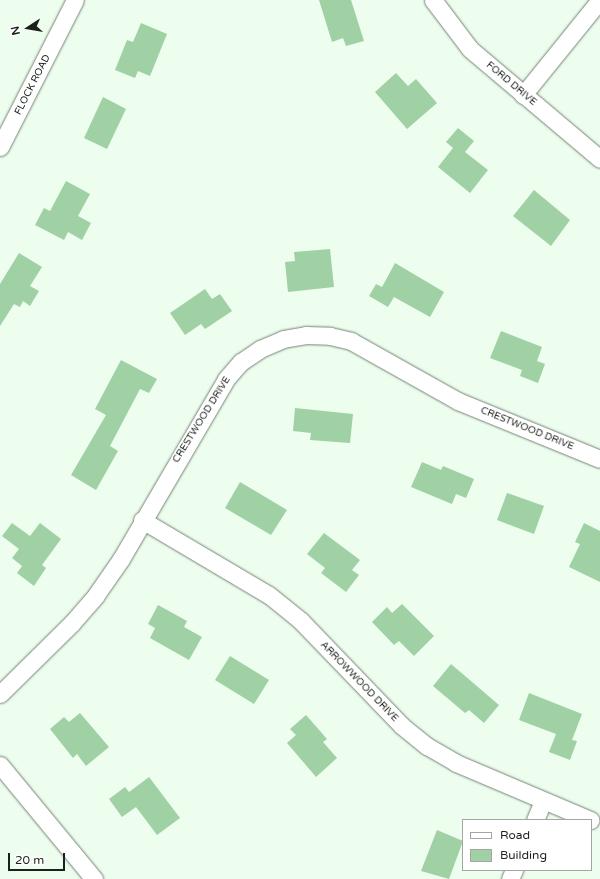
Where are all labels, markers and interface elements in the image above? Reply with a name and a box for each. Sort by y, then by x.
north arrow [8,8,48,48]
text: N [8,25,23,36]
street label: FLOCK ROAD [13,53,53,117]
street label: FORD DRIVE [483,59,539,109]
street label: CRESTWOOD DRIVE [171,375,233,465]
street label: CRESTWOOD DRIVE [479,405,575,453]
street label: ARROWWOOD DRIVE [317,639,401,725]
legend [462,819,592,871]
text: Road [500,828,530,842]
scale bar [10,845,67,871]
text: Building [500,848,547,862]
text: 20 m [15,853,44,867]

